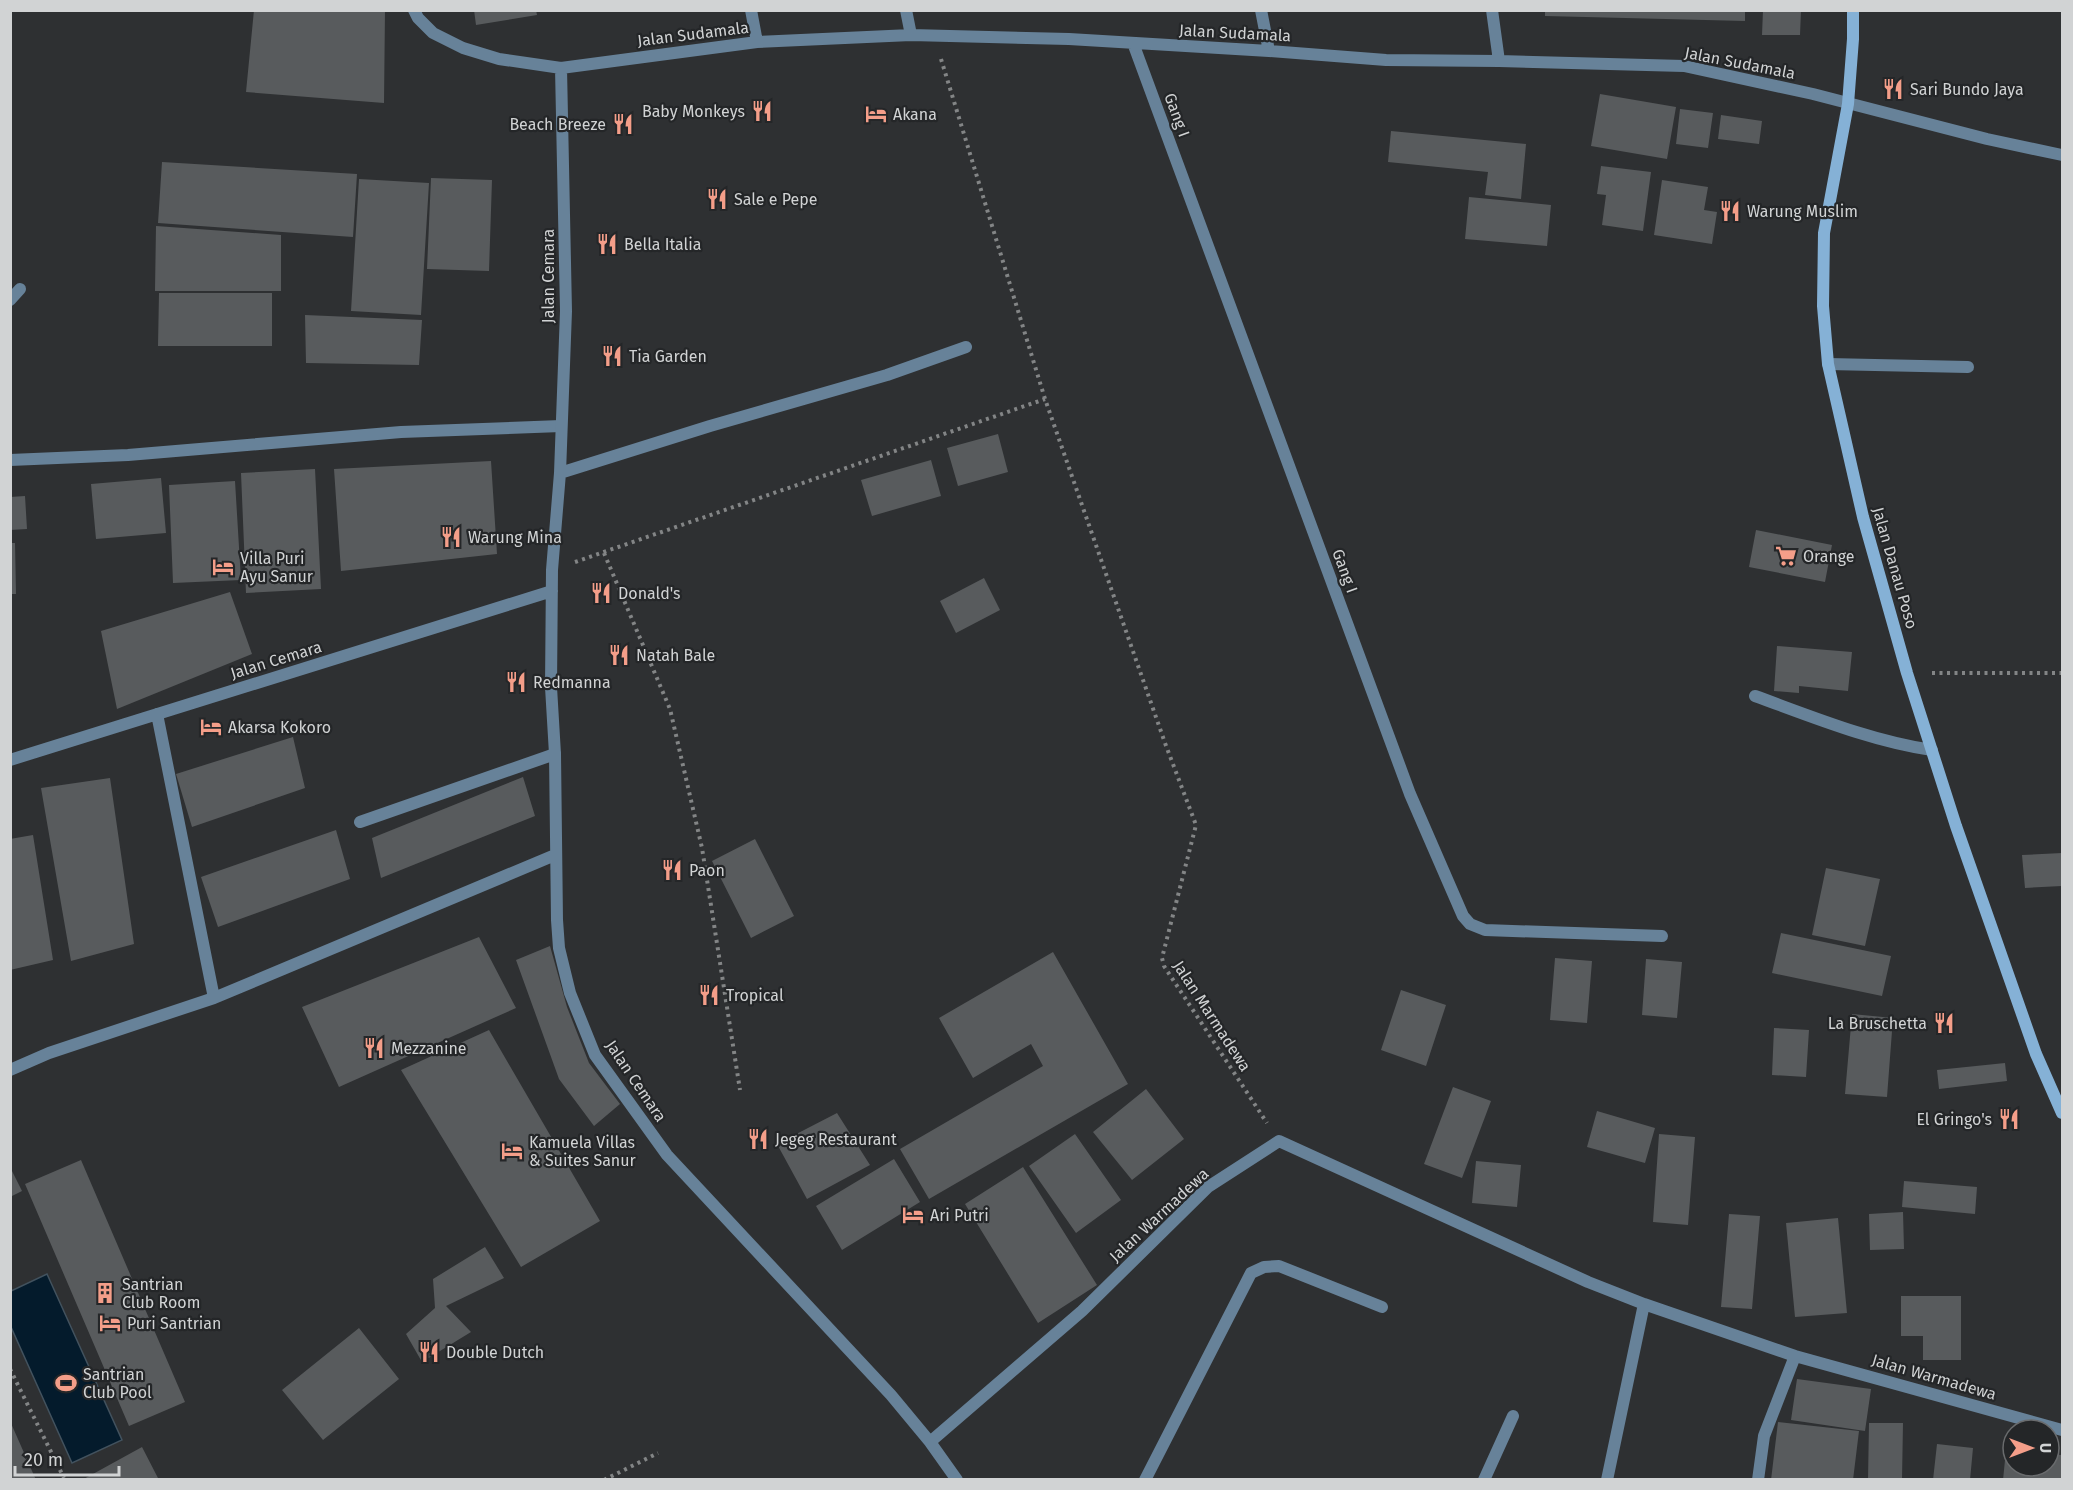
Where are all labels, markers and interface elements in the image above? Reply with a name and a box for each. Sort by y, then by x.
street label: Jalan Sudamala [636,18,750,50]
street label: Jalan Sudamala [1178,21,1292,45]
street label: Jalan Sudamala [1683,43,1797,83]
restaurant icon: Sari Bundo Jaya [1881,77,1905,101]
place label: Sari Bundo Jaya [1910,80,2024,99]
street label: Gang I [1160,90,1194,140]
restaurant icon: Baby Monkeys [750,99,774,123]
place label: Baby Monkeys [642,102,745,121]
hotel icon: Akana [864,102,888,126]
place label: Akana [893,105,937,124]
restaurant icon: Beach Breeze [611,112,635,136]
place label: Beach Breeze [509,115,606,134]
restaurant icon: Sale e Pepe [705,187,729,211]
place label: Sale e Pepe [734,190,818,209]
restaurant icon: Warung Muslim [1718,199,1742,223]
place label: Warung Muslim [1747,202,1858,221]
street label: Jalan Cemara [539,229,558,323]
restaurant icon: Bella Italia [595,232,619,256]
place label: Bella Italia [624,235,702,254]
restaurant icon: Tia Garden [600,344,624,368]
place label: Tia Garden [629,347,707,366]
street label: Jalan Danau Poso [1869,505,1921,631]
restaurant icon: Warung Mina [439,525,463,549]
place label: Warung Mina [468,528,562,547]
supermarket icon: Orange [1774,544,1798,568]
street label: Gang I [1328,546,1362,596]
place label: Orange [1803,547,1855,566]
place label: Villa Puri Ayu Sanur [240,549,314,586]
hotel icon: Villa Puri Ayu Sanur [211,555,235,579]
restaurant icon: Donald's [589,581,613,605]
place label: Donald's [618,584,681,603]
street label: Jalan Cemara [228,637,324,683]
restaurant icon: Natah Bale [607,643,631,667]
place label: Natah Bale [636,646,715,665]
restaurant icon: Redmanna [504,670,528,694]
place label: Redmanna [533,673,611,692]
hotel icon: Akarsa Kokoro [199,715,223,739]
place label: Akarsa Kokoro [228,718,331,737]
restaurant icon: Paon [660,858,684,882]
place label: Paon [689,861,725,880]
street label: Jalan Marmadewa [1169,957,1255,1075]
restaurant icon: Tropical [697,983,721,1007]
place label: Tropical [726,986,784,1005]
restaurant icon: La Bruschetta [1932,1011,1956,1035]
place label: La Bruschetta [1828,1014,1927,1033]
restaurant icon: Mezzanine [362,1036,386,1060]
street label: Jalan Cemara [602,1037,670,1125]
place label: Mezzanine [391,1039,467,1058]
restaurant icon: El Gringo's [1997,1107,2021,1131]
place label: El Gringo's [1916,1110,1992,1129]
restaurant icon: Jegeg Restaurant [746,1127,770,1151]
place label: Jegeg Restaurant [775,1130,897,1149]
place label: Kamuela Villas & Suites Sanur [529,1133,637,1170]
hotel icon: Kamuela Villas & Suites Sanur [500,1139,524,1163]
street label: Jalan Warmadewa [1105,1164,1213,1266]
hotel icon: Ari Putri [901,1203,925,1227]
place label: Ari Putri [930,1206,989,1225]
place label: Santrian Club Room [122,1275,200,1312]
building icon: Santrian Club Room [93,1281,117,1305]
hotel icon: Puri Santrian [98,1311,122,1335]
place label: Puri Santrian [127,1314,221,1333]
restaurant icon: Double Dutch [417,1340,441,1364]
place label: Double Dutch [446,1343,544,1362]
street label: Jalan Warmadewa [1870,1350,1998,1404]
place label: Santrian Club Pool [83,1365,152,1402]
sports icon: Santrian Club Pool [54,1371,78,1395]
north arrow [2001,1418,2061,1478]
scale bar [15,1439,118,1477]
text: U [2036,1443,2055,1453]
text: 20 m [24,1449,63,1471]

